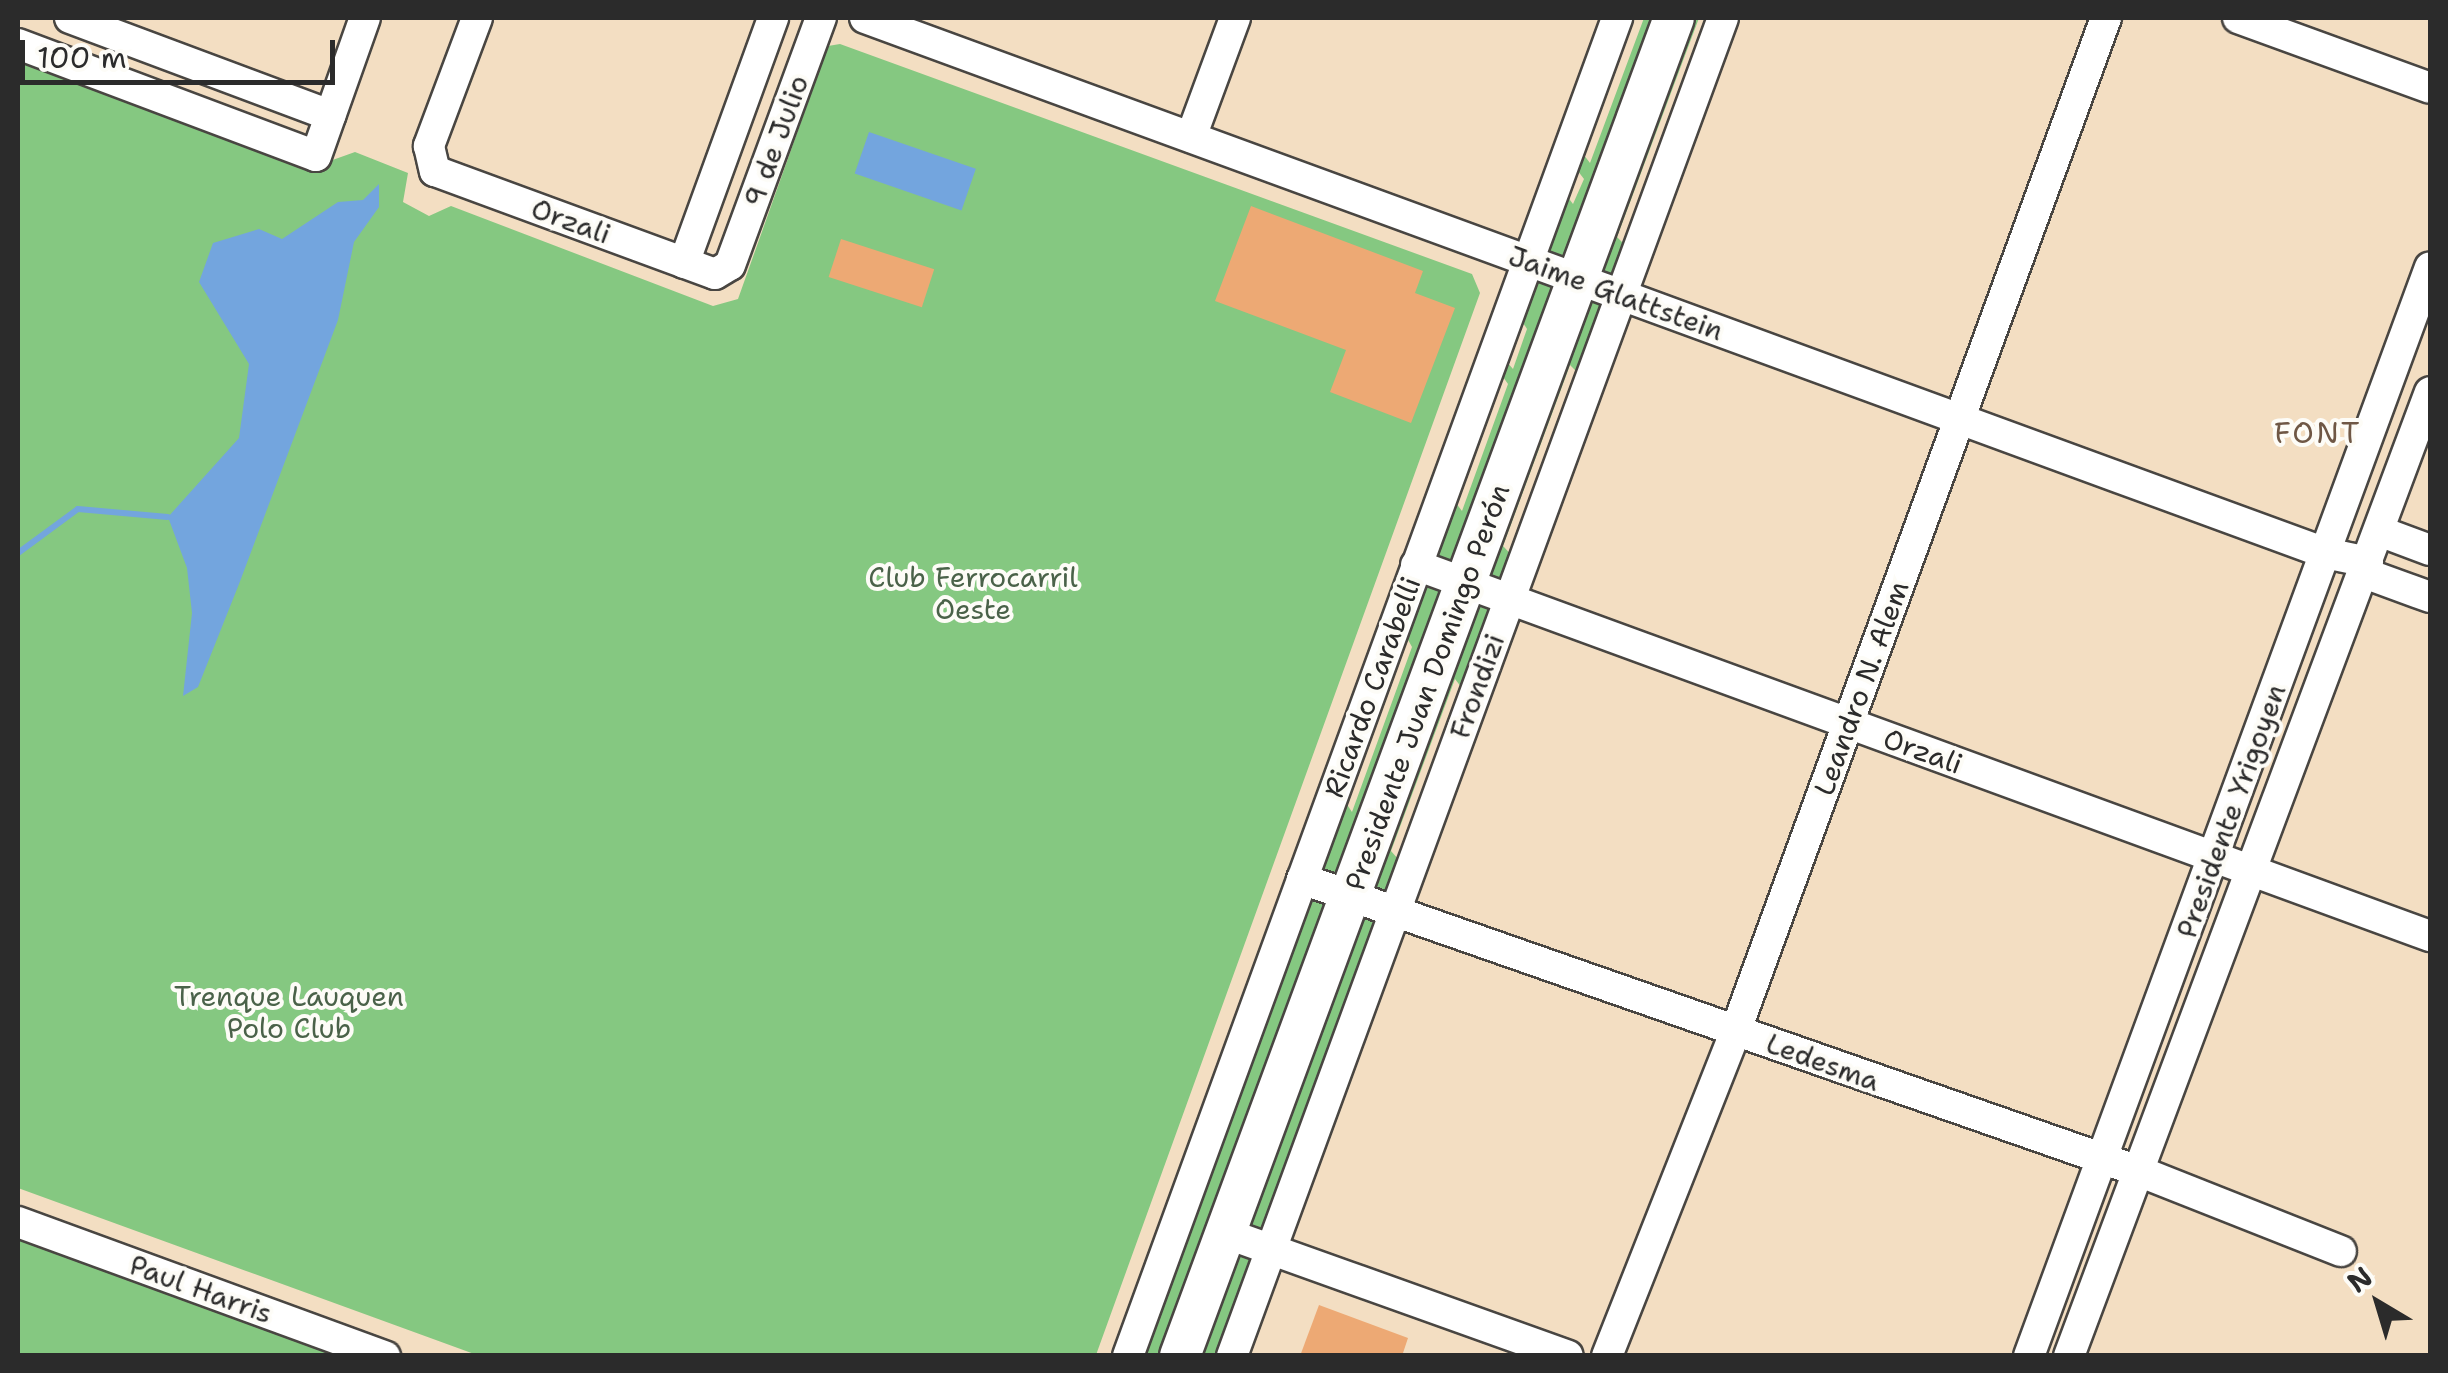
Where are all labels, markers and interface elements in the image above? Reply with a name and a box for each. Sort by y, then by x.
scale bar [25,20,340,82]
text: 100 m [37,37,127,78]
street label: 9 de Julio [737,71,815,211]
street label: Orzali [527,191,615,251]
street label: Jaime Glattstein [1504,239,1728,347]
district label: FONT [2274,415,2362,451]
street label: Presidente Juan Domingo Perón [1338,479,1516,895]
park label: Club Ferrocarril Oeste [868,560,1078,626]
street label: Ricardo Carabelli [1316,572,1428,802]
street label: Leandro N. Alem [1807,576,1915,800]
street label: Frondizi [1443,629,1511,743]
street label: Presidente Yrigoyen [2169,680,2293,942]
street label: Orzali [1879,721,1967,781]
park label: Trenque Lauquen Polo Club [174,979,404,1045]
street label: Ledesma [1762,1026,1884,1098]
street label: Paul Harris [125,1248,277,1330]
north arrow [2328,1253,2428,1353]
text: N [2339,1258,2380,1301]

